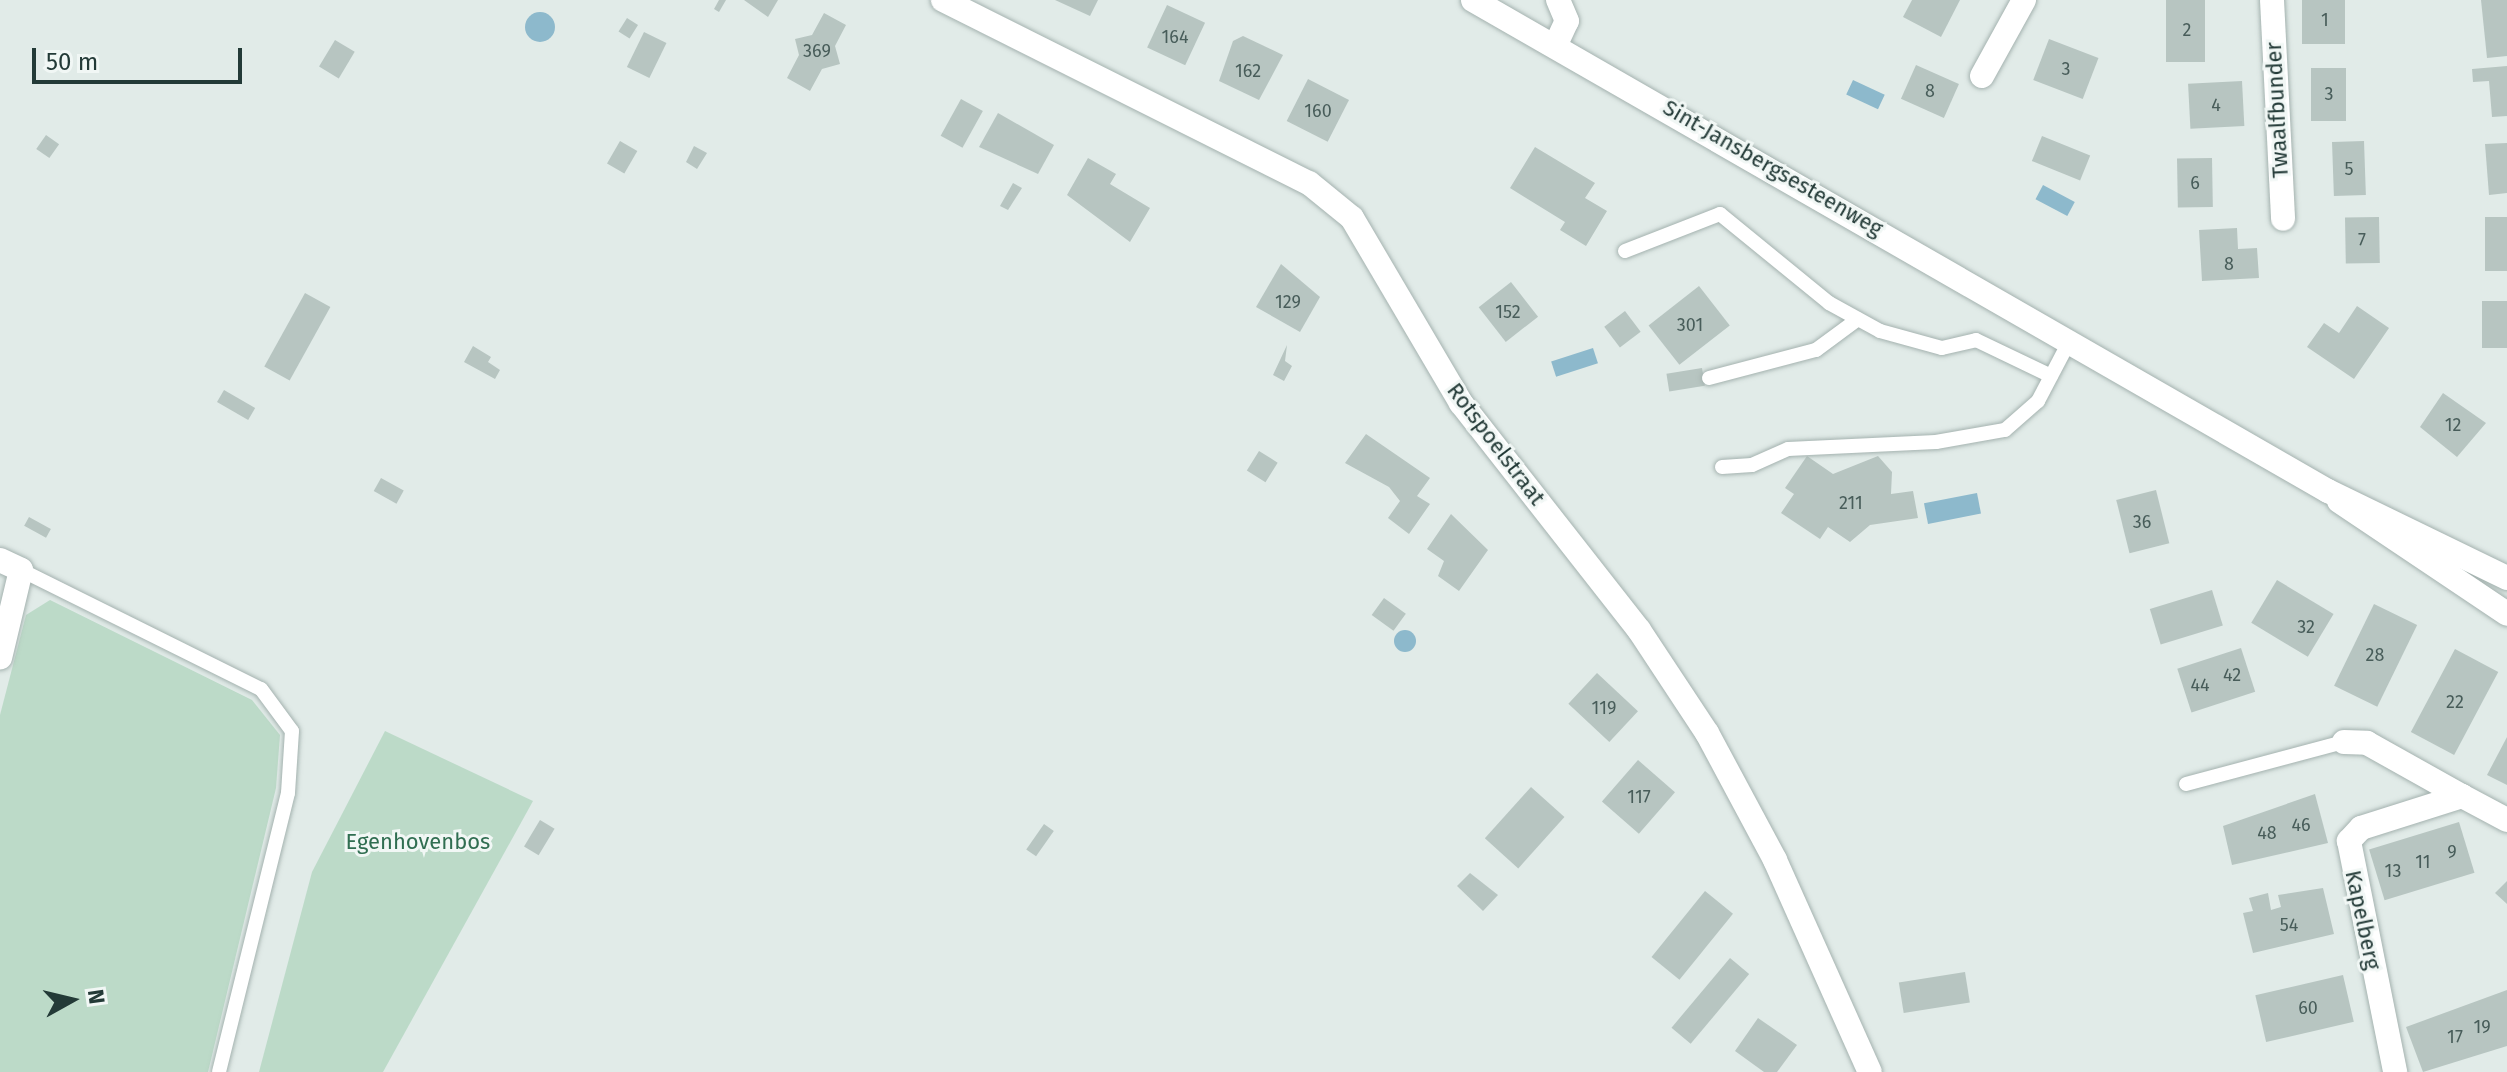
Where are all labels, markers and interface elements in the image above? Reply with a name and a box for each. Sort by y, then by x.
house number: 1 [2321,9,2329,31]
house number: 2 [2183,19,2191,41]
house number: 164 [1162,26,1188,48]
scale bar [36,32,246,82]
house number: 369 [803,40,831,62]
street label: Twaalfbunder [2260,41,2294,179]
text: 50 m [46,48,98,76]
house number: 3 [2062,58,2070,80]
house number: 162 [1235,60,1261,82]
house number: 8 [1925,80,1935,102]
house number: 3 [2325,83,2333,105]
street label: Sint-Jansbergsesteenweg [1658,94,1888,242]
house number: 4 [2211,94,2221,116]
house number: 160 [1304,100,1332,122]
house number: 5 [2344,158,2354,180]
house number: 6 [2190,172,2200,194]
house number: 7 [2358,229,2366,251]
house number: 8 [2224,253,2234,275]
house number: 129 [1275,291,1301,313]
house number: 152 [1495,301,1521,323]
house number: 301 [1677,314,1703,336]
street label: Rotspoelstraat [1441,378,1551,510]
house number: 12 [2445,414,2461,436]
house number: 211 [1839,492,1863,514]
house number: 36 [2133,511,2151,533]
house number: 32 [2297,616,2315,638]
house number: 28 [2366,644,2384,666]
house number: 42 [2223,664,2241,686]
house number: 44 [2190,674,2210,696]
house number: 22 [2446,691,2464,713]
house number: 119 [1592,697,1616,719]
house number: 117 [1627,786,1651,808]
house number: 46 [2291,814,2311,836]
house number: 48 [2257,822,2277,844]
park label: Egenhovenbos [346,829,490,855]
house number: 9 [2447,841,2457,863]
house number: 11 [2415,851,2431,873]
house number: 13 [2385,860,2401,882]
street label: Kapelberg [2340,868,2386,972]
house number: 54 [2280,914,2298,936]
north arrow [32,960,112,1040]
text: N [82,987,111,1006]
house number: 60 [2298,997,2318,1019]
house number: 19 [2473,1016,2491,1038]
house number: 17 [2447,1026,2463,1048]

